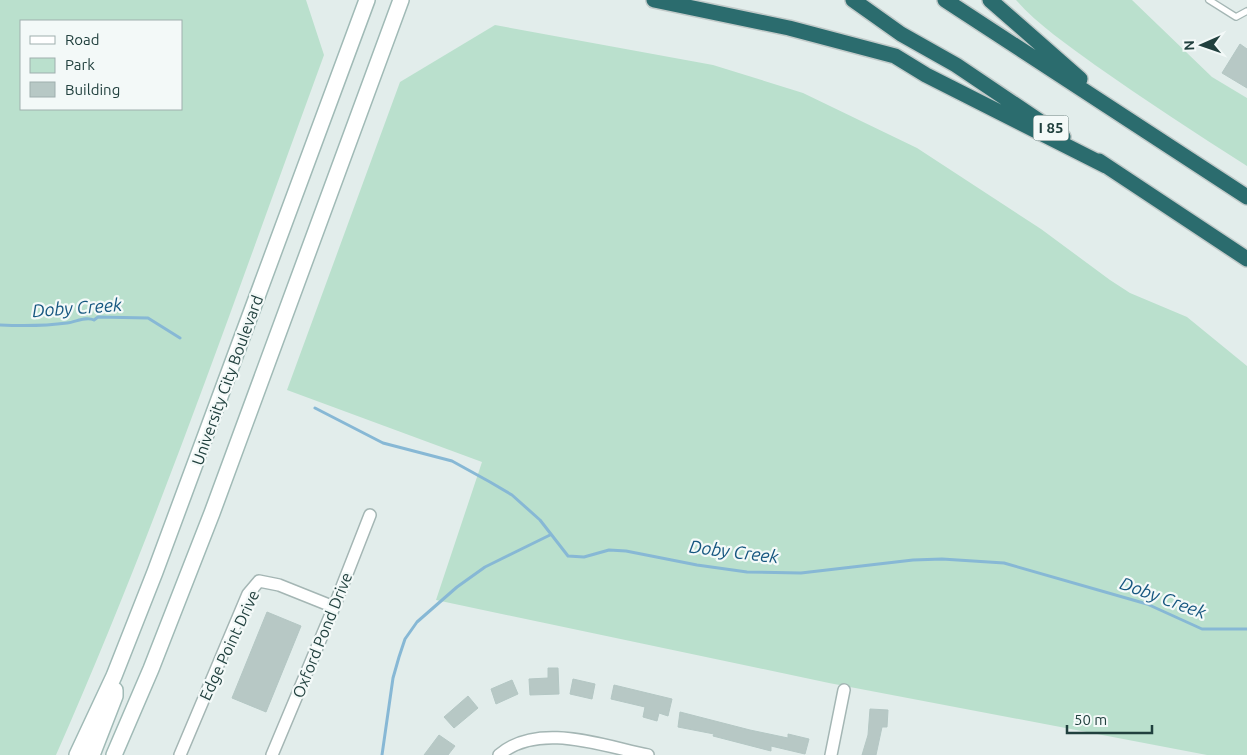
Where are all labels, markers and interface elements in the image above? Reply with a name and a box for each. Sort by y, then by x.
legend [20,20,182,110]
north arrow [1177,20,1227,70]
text: Road [65,31,100,48]
text: N [1181,40,1197,51]
text: Park [65,56,95,73]
text: Building [65,81,120,98]
road number: I 85 [1034,116,1068,140]
street label: University City Boulevard [188,293,266,467]
water label: Doby Creek [31,294,123,320]
water label: Doby Creek [688,536,781,567]
street label: Oxford Pond Drive [289,570,355,700]
water label: Doby Creek [1118,572,1210,622]
street label: Edge Point Drive [196,587,262,703]
scale bar [1067,702,1152,734]
text: 50 m [1074,711,1107,728]

